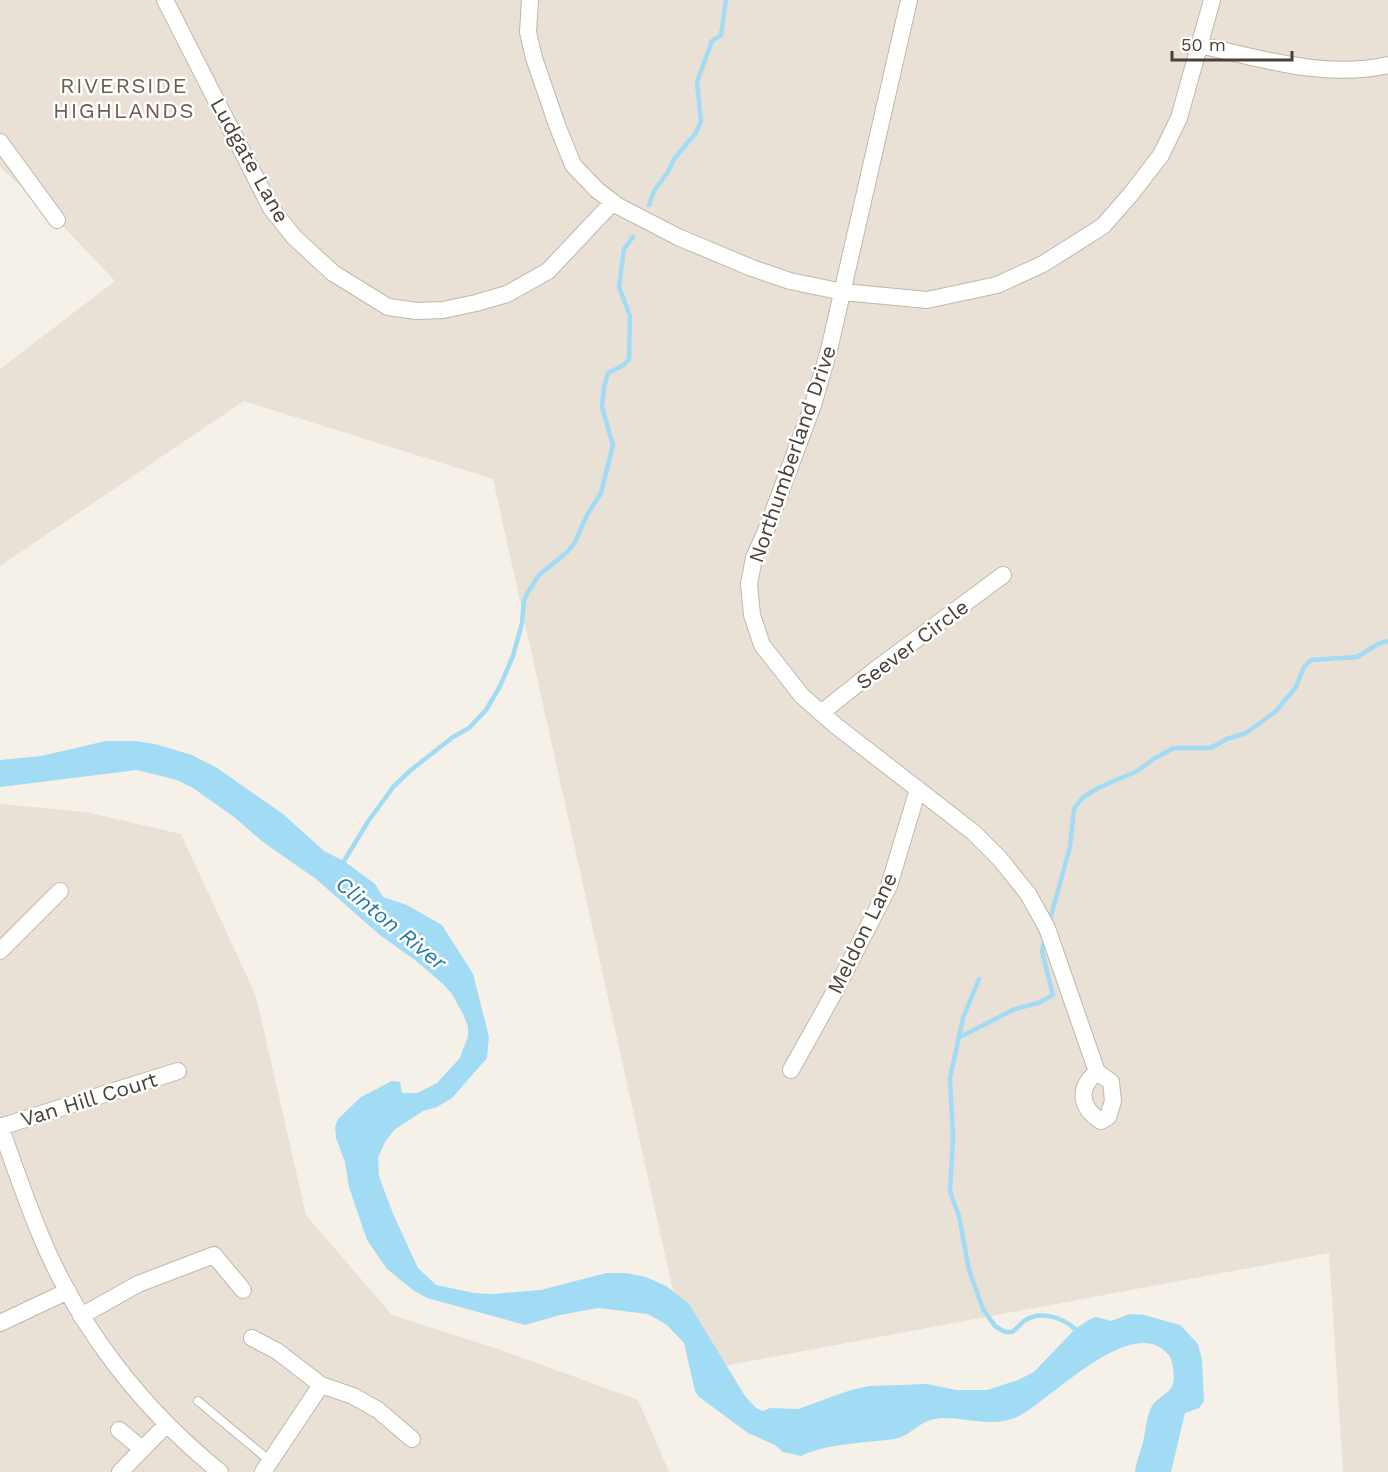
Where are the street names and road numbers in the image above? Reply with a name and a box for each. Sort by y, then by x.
street label: Ludgate Lane [205,93,295,227]
street label: Northumberland Drive [743,342,841,566]
street label: Seever Circle [851,594,973,694]
street label: Meldon Lane [822,868,902,998]
street label: Van Hill Court [18,1066,160,1132]

